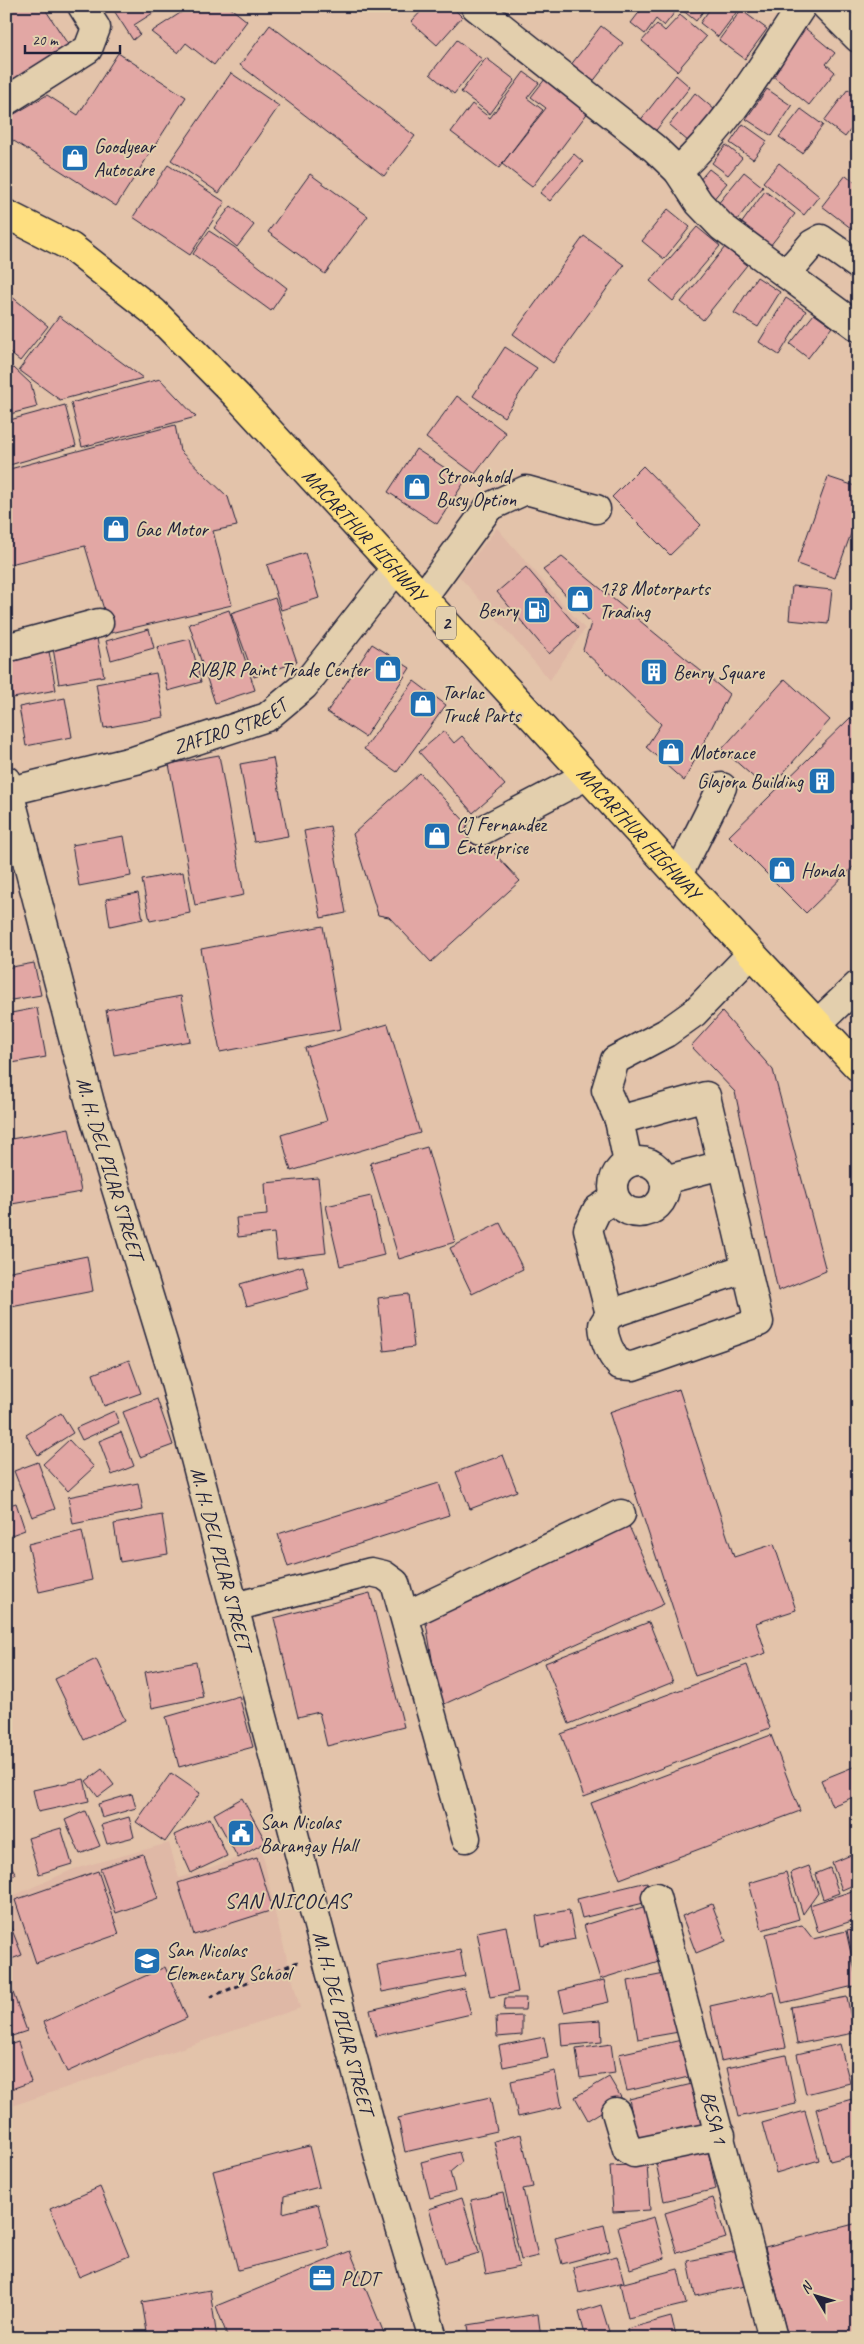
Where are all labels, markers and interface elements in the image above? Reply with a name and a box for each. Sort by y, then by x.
scale bar [25,22,120,54]
text: 20 m [32,31,59,50]
place label: Goodyear Autocare [94,134,157,182]
shop icon: Goodyear Autocare [60,143,90,173]
street label: MACARTHUR HIGHWAY [297,463,434,609]
place label: Stronghold Busy Option [436,464,517,512]
shop icon: Stronghold Busy Option [402,472,432,502]
shop icon: Gac Motor [101,514,131,544]
place label: Gac Motor [135,517,210,542]
place label: 178 Motorparts Trading [599,576,712,624]
shop icon: 178 Motorparts Trading [565,584,595,614]
fuel station icon: Benry [522,595,552,625]
place label: Benry [478,598,520,623]
road number: 2 [436,606,456,640]
shop icon: RVBJR Paint Trade Center [373,654,403,684]
place label: RVBJR Paint Trade Center [188,657,371,682]
building icon: Benry Square [639,657,669,687]
place label: Benry Square [673,660,765,685]
place label: Tarlac Truck Parts [442,680,522,728]
shop icon: Tarlac Truck Parts [408,689,438,719]
street label: ZAFIRO STREET [170,690,295,759]
shop icon: Motorace [656,737,686,767]
place label: Motorace [690,740,756,765]
street label: MACARTHUR HIGHWAY [572,761,709,906]
building icon: Glajora Building [807,766,837,796]
place label: Glajora Building [697,769,804,794]
place label: CJ Fernandez Enterprise [456,812,547,860]
shop icon: CJ Fernandez Enterprise [422,821,452,851]
shop icon: Honda [767,855,797,885]
place label: Honda [801,858,846,883]
street label: M. H. DEL PILAR STREET [71,1075,151,1266]
street label: M. H. DEL PILAR STREET [185,1464,259,1657]
place label: San Nicolas Barangay Hall [260,1810,361,1858]
public building icon: San Nicolas Barangay Hall [226,1818,256,1848]
district label: SAN NICOLAS [225,1887,353,1915]
street label: M. H. DEL PILAR STREET [308,1929,381,2122]
place label: San Nicolas Elementary School [166,1938,294,1986]
school or university icon: San Nicolas Elementary School [132,1946,162,1976]
street label: BESA 1 [696,2088,734,2147]
office icon: PLDT [307,2263,337,2293]
place label: PLDT [341,2266,383,2291]
north arrow [792,2272,842,2322]
text: N [797,2278,817,2297]

